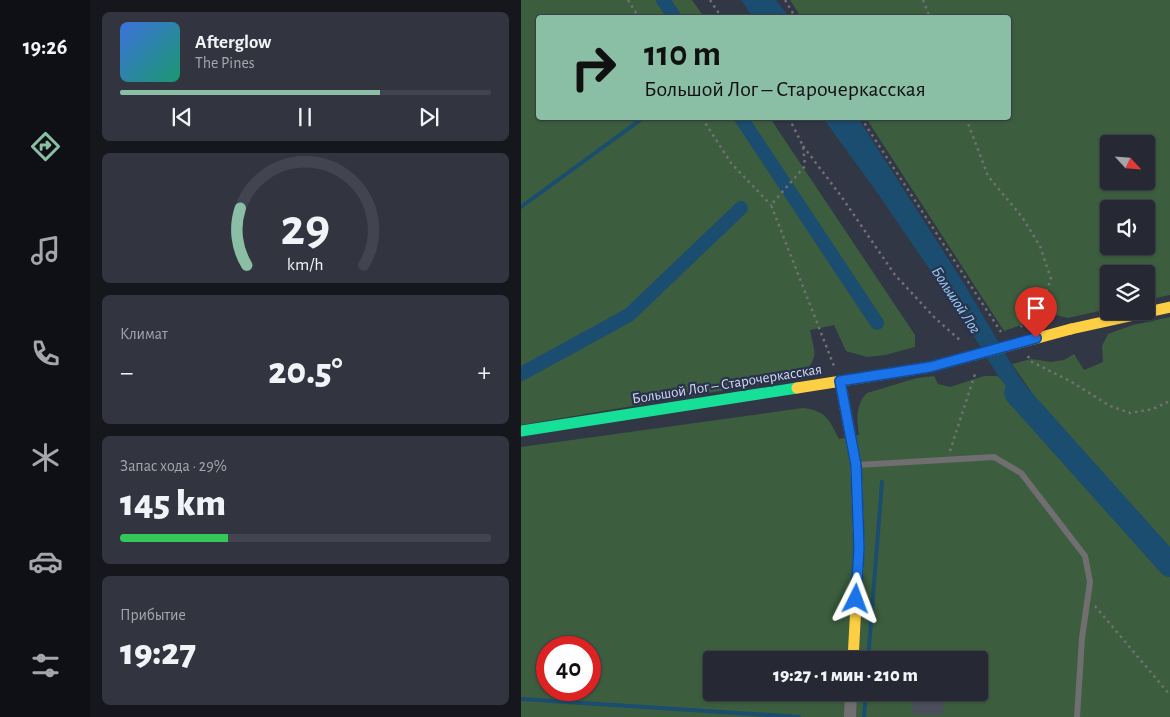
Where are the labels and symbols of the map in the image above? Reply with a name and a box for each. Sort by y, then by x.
north arrow [1100,135,1155,190]
water label: Большой Лог [928,264,984,336]
pin [1015,287,1057,338]
street label: Большой Лог – Старочеркасская [631,362,823,406]
position arrow [829,572,881,624]
speed limit sign: 40 [536,636,601,701]

